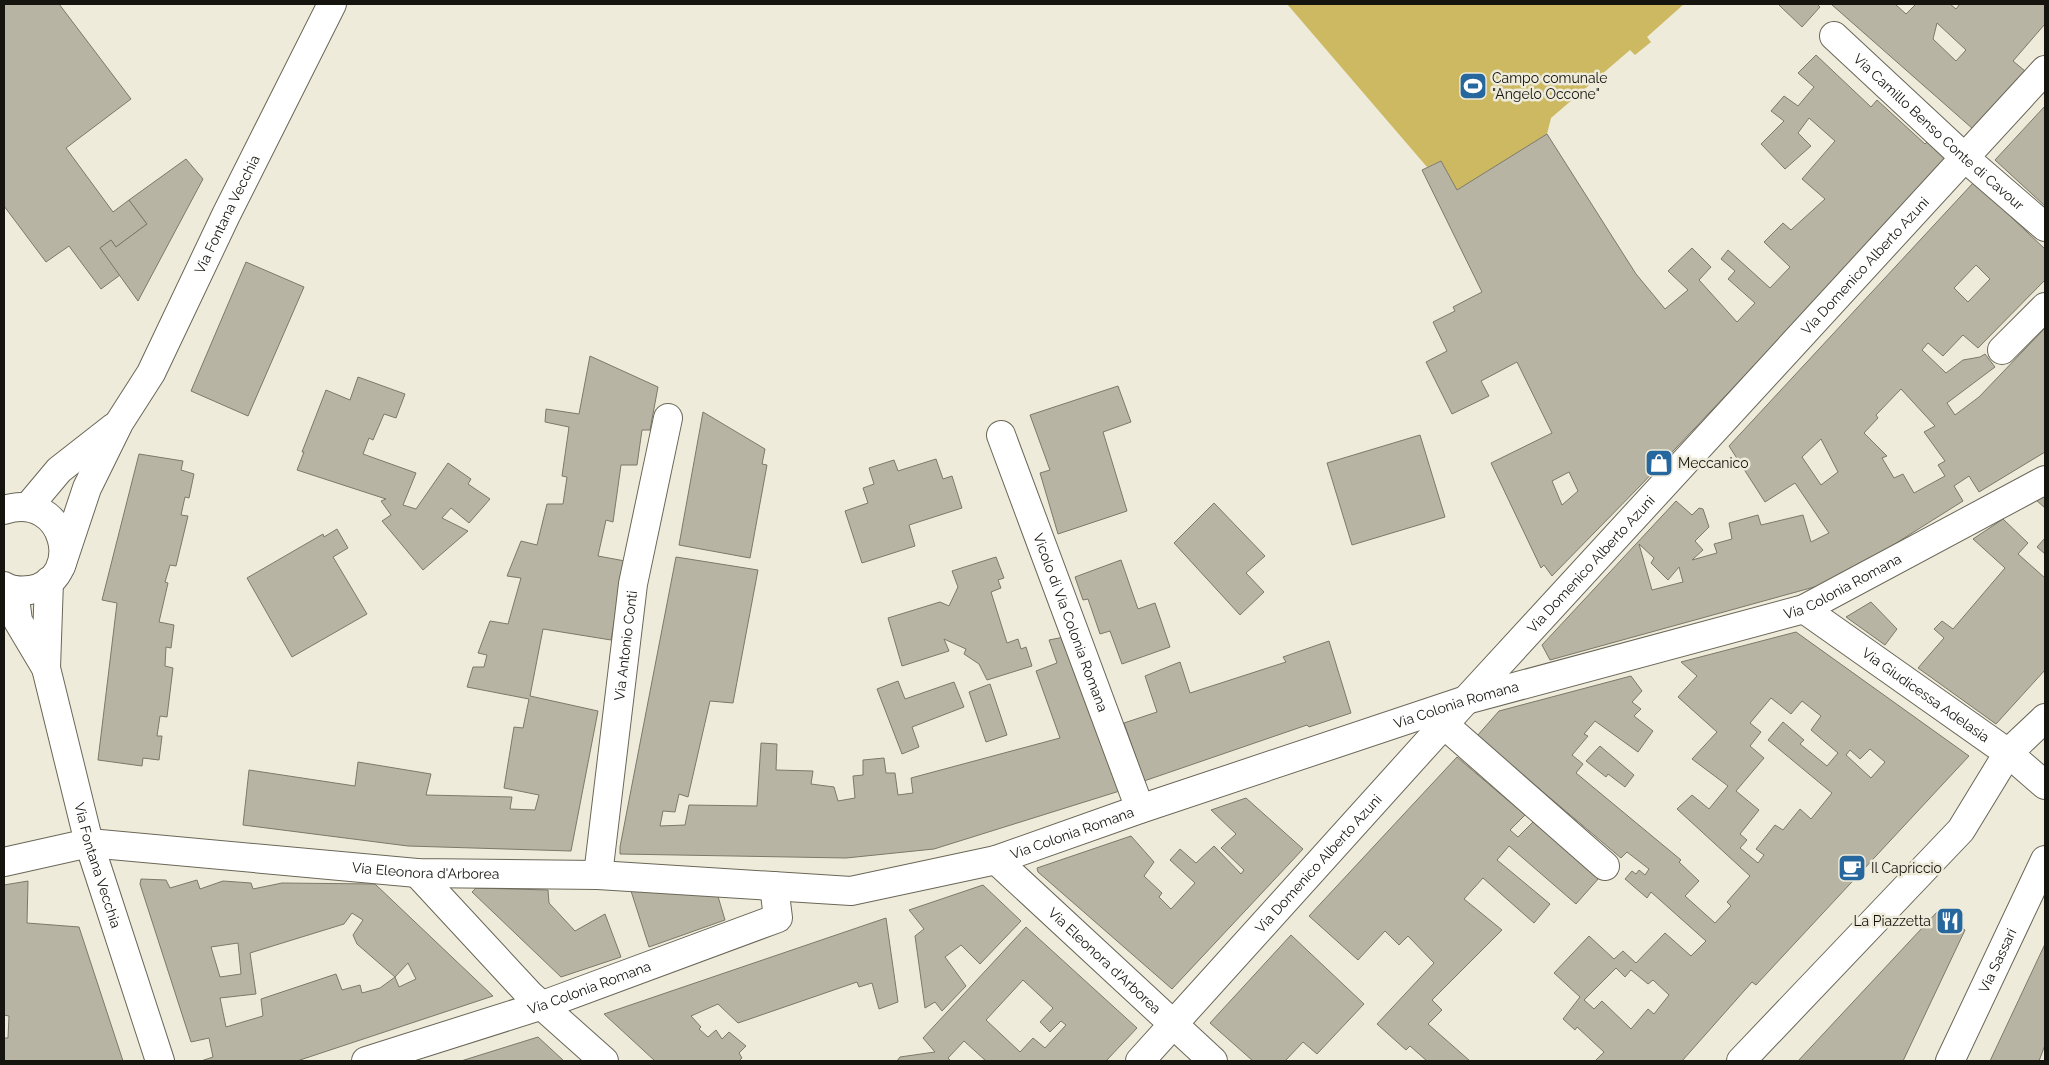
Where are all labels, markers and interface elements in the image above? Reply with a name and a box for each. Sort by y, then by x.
street label: Via Camillo Benso Conte di Cavour [1850,50,2027,213]
place label: Campo comunale "Angelo Occone" [1492,70,1608,102]
sports icon: Campo comunale "Angelo Occone" [1458,71,1488,101]
street label: Via Fontana Vecchia [191,152,263,276]
street label: Via Domenico Alberto Azuni [1798,194,1932,338]
shop icon: Meccanico [1644,448,1674,478]
place label: Meccanico [1678,455,1748,471]
street label: Via Domenico Alberto Azuni [1524,492,1658,636]
street label: Vicolo di Via Colonia Romana [1030,531,1111,714]
street label: Via Colonia Romana [1782,550,1904,622]
street label: Via Antonio Conti [611,590,640,702]
street label: Via Giudicessa Adelasia [1859,644,1993,745]
street label: Via Colonia Romana [1392,678,1520,732]
street label: Via Domenico Alberto Azuni [1252,791,1385,936]
street label: Via Fontana Vecchia [71,801,124,930]
street label: Via Colonia Romana [1008,804,1136,862]
cafe icon: Il Capriccio [1837,853,1867,883]
street label: Via Eleonora d'Arborea [351,859,500,882]
place label: Il Capriccio [1871,860,1942,876]
street label: Via Eleonora d'Arborea [1045,904,1164,1017]
restaurant icon: La Piazzetta [1935,906,1965,936]
place label: La Piazzetta [1853,913,1931,929]
street label: Via Sassari [1975,926,2019,995]
street label: Via Colonia Romana [526,958,653,1017]

